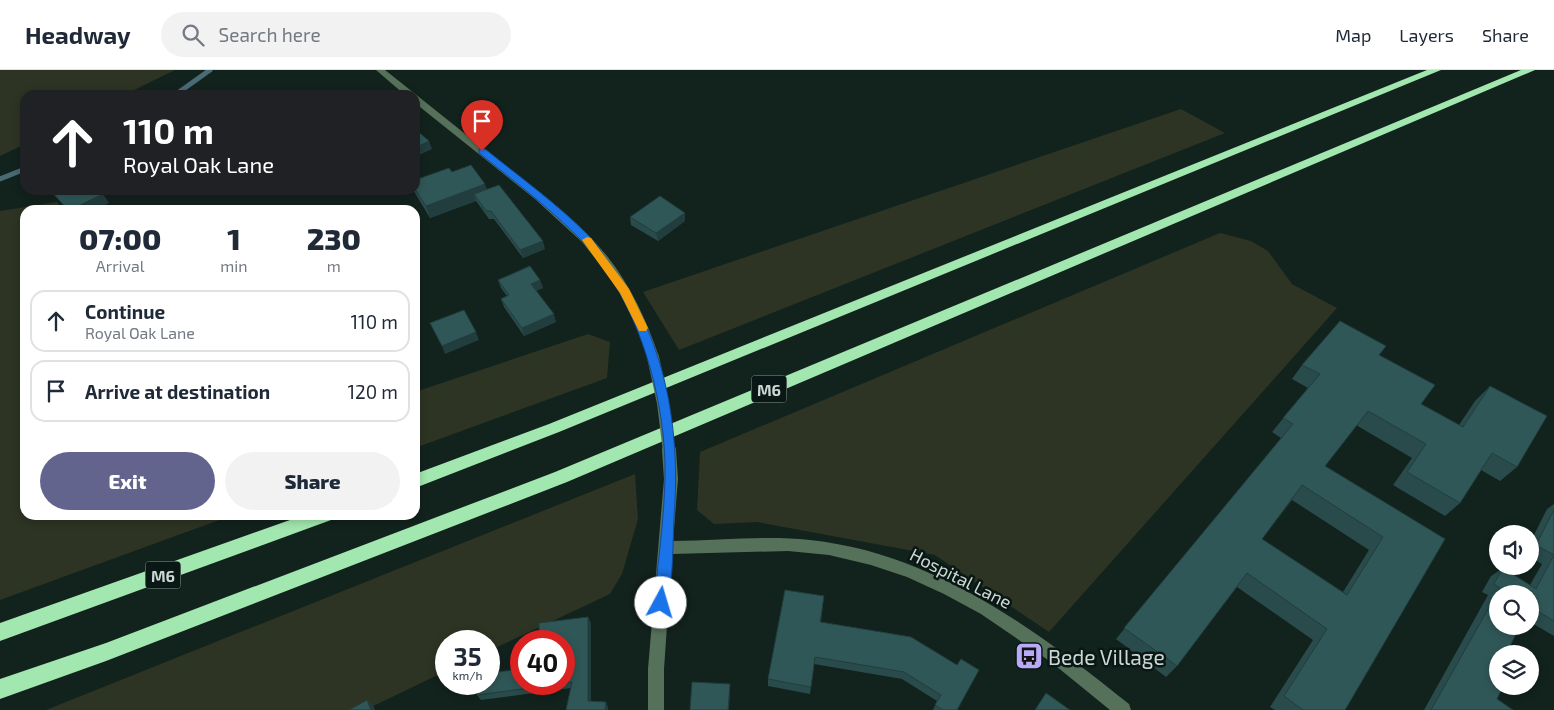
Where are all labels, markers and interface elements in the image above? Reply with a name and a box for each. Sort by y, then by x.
search box [161,12,511,57]
text: Headway [25,20,131,49]
icon: search [179,21,207,49]
text: Search here [219,23,321,46]
text: Map [1335,24,1371,46]
text: Layers [1399,24,1454,46]
text: Share [1482,24,1529,46]
pin [461,100,503,151]
icon: arrive [468,107,496,135]
text: 110 m [123,109,214,151]
icon: ahead [40,110,105,175]
text: Royal Oak Lane [123,151,274,177]
text: 07:00 [79,220,161,256]
text: 1 [227,220,241,256]
text: 230 [307,220,361,256]
text: Arrival [96,256,145,275]
text: min [220,256,248,275]
text: m [327,256,341,275]
text: Continue [85,300,165,323]
icon: ahead [42,307,70,335]
text: 110 m [351,310,398,333]
text: Royal Oak Lane [85,323,195,342]
road number: M6 [752,376,786,402]
icon: arrive [42,377,70,405]
text: Arrive at destination [85,380,270,403]
text: 120 m [347,380,398,403]
button: Exit [40,452,215,510]
button: Share [225,452,400,510]
map controls [1489,525,1539,695]
button: sound [1489,525,1539,575]
street label: Hospital Lane [906,543,1016,613]
road number: M6 [146,562,180,588]
position arrow [634,576,686,628]
button: search [1489,585,1539,635]
speed limit sign: 40 [510,630,575,695]
text: 35 [454,641,481,671]
bus stop icon: Bede Village [1014,641,1044,671]
place label: Bede Village [1048,644,1165,669]
button: layers [1489,645,1539,695]
text: km/h [453,668,482,682]

